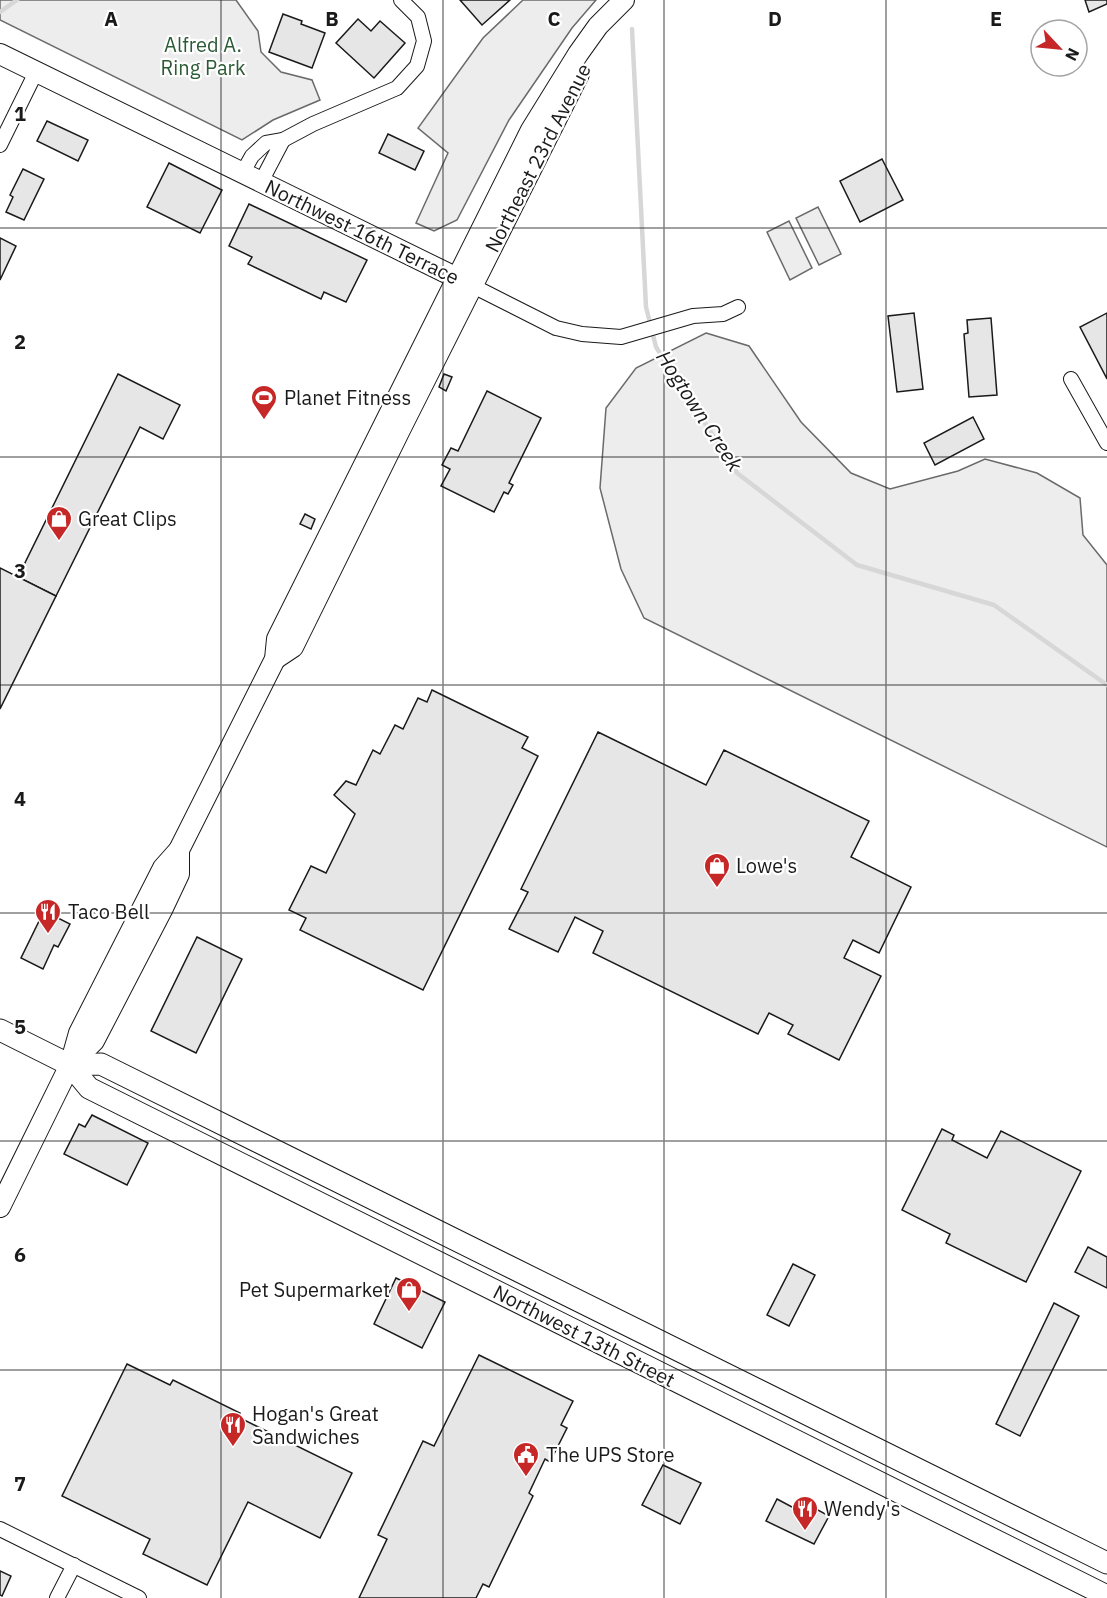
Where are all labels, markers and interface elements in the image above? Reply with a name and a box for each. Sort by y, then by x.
text: A [104,5,118,32]
text: B [325,5,339,32]
text: C [547,5,561,32]
text: D [768,5,782,32]
text: E [990,5,1002,32]
north arrow [1029,18,1089,78]
park label: Alfred A. Ring Park [161,31,246,81]
text: N [1061,45,1084,64]
street label: Northeast 23rd Avenue [478,59,597,257]
text: 1 [14,100,26,127]
street label: Northwest 16th Terrace [261,173,464,290]
text: 2 [14,328,26,355]
water label: Hogtown Creek [650,344,750,477]
sports icon: Planet Fitness [249,383,279,421]
place label: Planet Fitness [284,384,411,411]
shop icon: Great Clips [44,504,74,542]
place label: Great Clips [78,505,177,532]
text: 3 [14,557,26,584]
text: 4 [14,785,26,812]
shop icon: Lowe's [702,851,732,889]
place label: Lowe's [736,852,797,879]
restaurant icon: Taco Bell [33,897,63,935]
place label: Taco Bell [68,898,149,925]
text: 5 [14,1013,26,1040]
text: 6 [14,1241,26,1268]
shop icon: Pet Supermarket [394,1275,424,1313]
place label: Pet Supermarket [239,1276,390,1303]
street label: Northwest 13th Street [489,1278,680,1393]
place label: Hogan's Great Sandwiches [252,1400,379,1450]
restaurant icon: Hogan's Great Sandwiches [218,1410,248,1448]
public building icon: The UPS Store [511,1440,541,1478]
place label: The UPS Store [546,1441,675,1468]
text: 7 [14,1470,26,1497]
restaurant icon: Wendy's [790,1494,820,1532]
place label: Wendy's [824,1495,900,1522]

